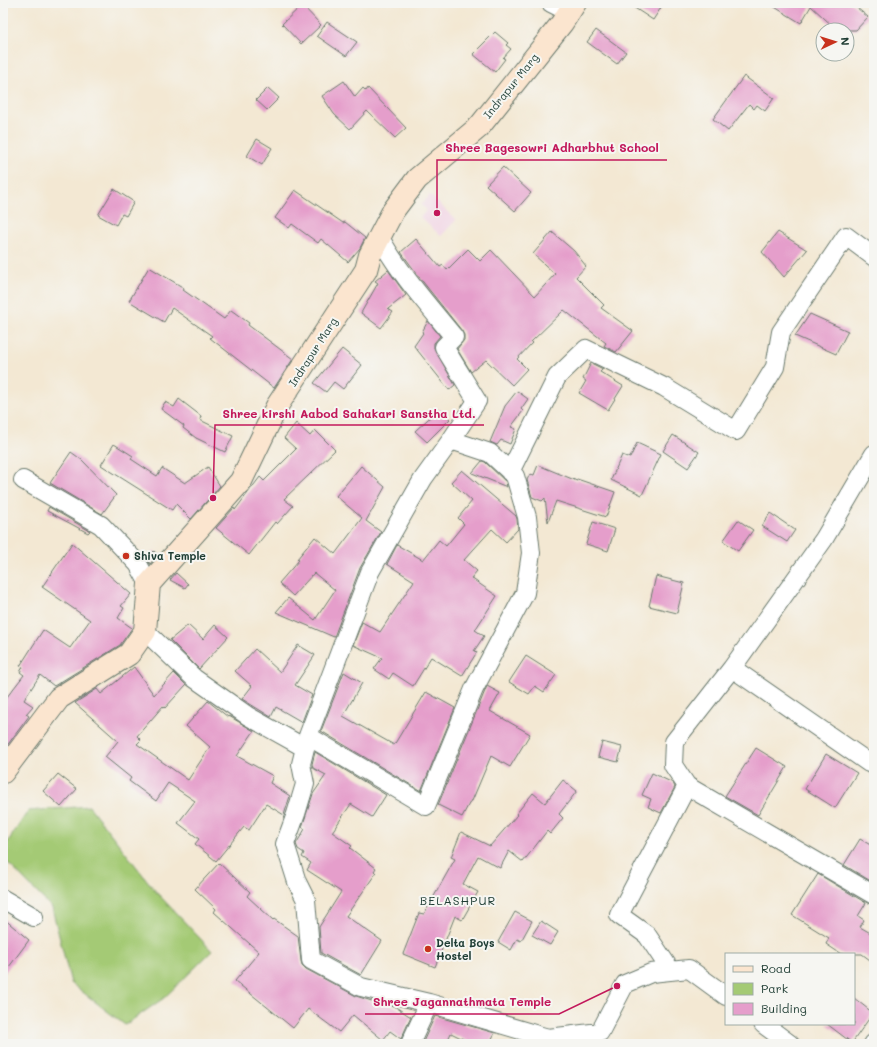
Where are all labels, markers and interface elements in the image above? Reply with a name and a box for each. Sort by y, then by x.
north arrow [815,22,855,62]
text: N [838,37,853,46]
street label: Indrapur Marg [480,50,541,121]
callout: Shree Bagesowri Adharbhut School [437,136,667,160]
text: Shree Bagesowri Adharbhut School [445,139,659,155]
street label: Indrapur Marg [285,314,341,389]
callout: Shree kirshi Aabod Sahakari Sanstha Ltd. [215,401,484,425]
text: Shree kirshi Aabod Sahakari Sanstha Ltd. [222,405,476,421]
place label: Shiva Temple [134,548,206,563]
marker: Shiva Temple [121,551,131,561]
district label: BELASHPUR [420,892,496,908]
place label: Delta Boys Hostel [436,935,495,963]
marker: Delta Boys Hostel [423,944,433,954]
legend [725,953,855,1025]
text: Road [761,960,791,976]
text: Park [761,980,788,996]
callout: Shree Jagannathmata Temple [365,990,559,1014]
text: Shree Jagannathmata Temple [373,993,551,1009]
text: Building [761,1000,807,1016]

